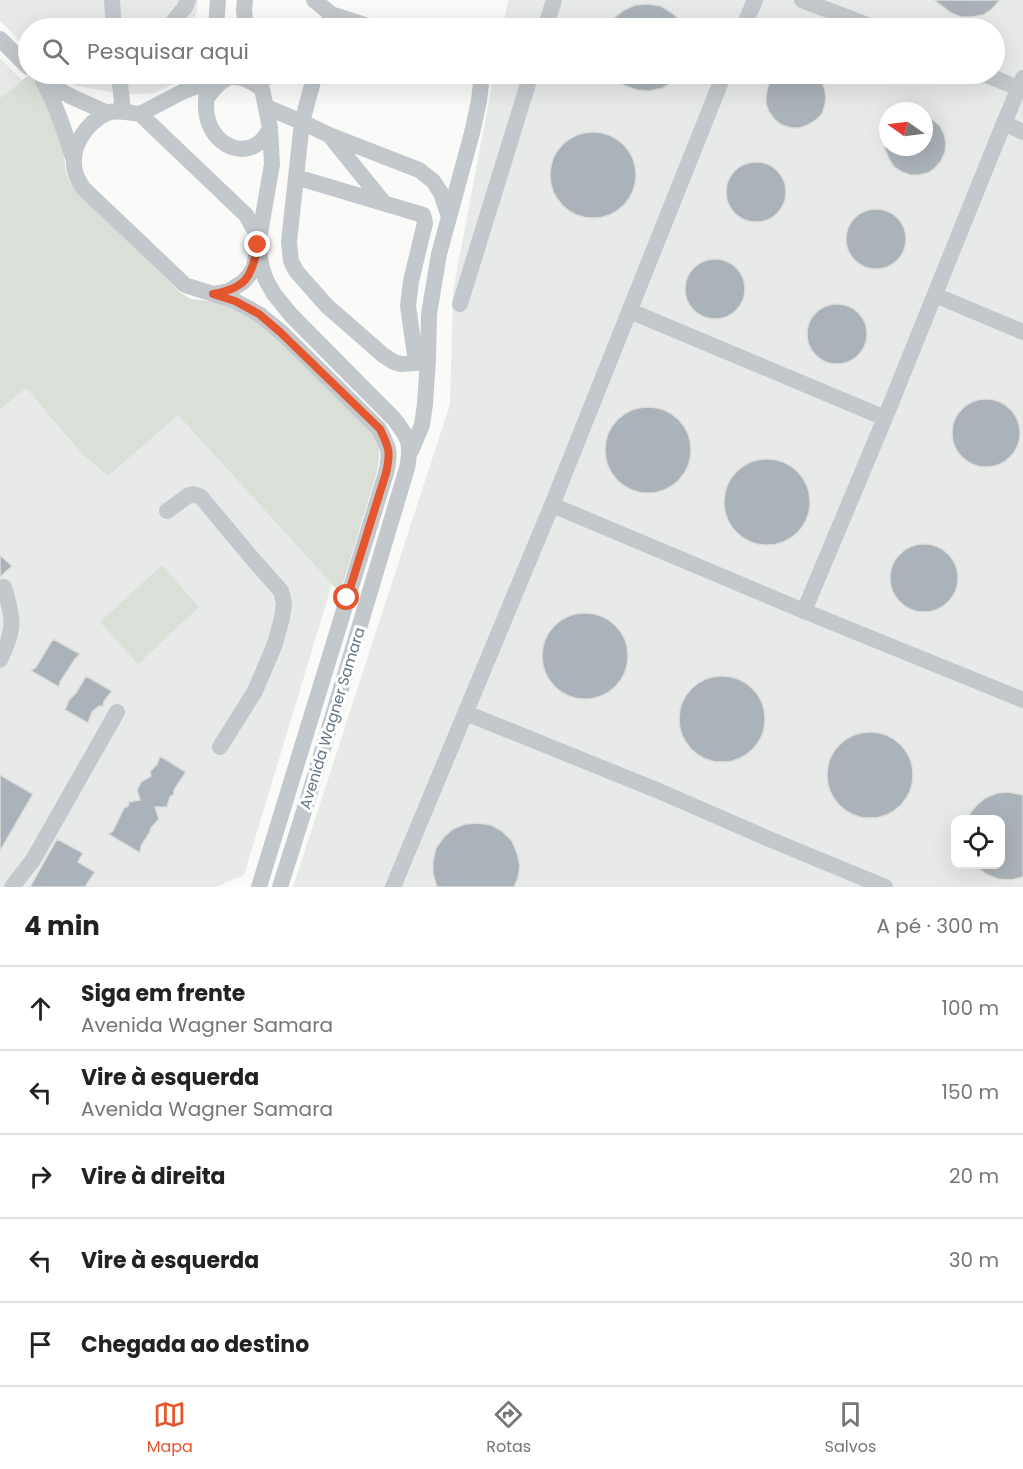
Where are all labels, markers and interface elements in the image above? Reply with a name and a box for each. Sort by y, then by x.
search box [18,18,1005,84]
icon: search [39,35,72,68]
text: Pesquisar aqui [87,36,249,67]
north arrow [879,102,933,156]
route end [244,231,270,257]
route start [333,584,359,610]
street label: Avenida Wagner Samara [294,625,370,811]
map controls [951,815,1005,869]
button: locate [951,815,1005,869]
text: 4 min [24,908,100,944]
text: A pé · 300 m [877,912,999,940]
text: Siga em frente [81,978,245,1009]
icon: ahead [24,992,57,1025]
text: 100 m [942,994,999,1022]
text: Avenida Wagner Samara [81,1011,333,1039]
text: Vire à esquerda [81,1062,259,1093]
icon: left [24,1076,57,1109]
text: 150 m [942,1078,999,1106]
text: Avenida Wagner Samara [81,1095,333,1123]
icon: right [24,1160,57,1193]
text: Vire à direita [81,1161,226,1192]
text: 20 m [949,1162,999,1190]
icon: left [24,1244,57,1277]
text: Vire à esquerda [81,1245,259,1276]
text: 30 m [949,1246,999,1274]
icon: arrive [24,1328,57,1361]
text: Chegada ao destino [81,1329,309,1360]
tab: Mapa [147,1398,193,1459]
tab: Rotas [486,1398,531,1459]
tab: Salvos [825,1398,876,1459]

